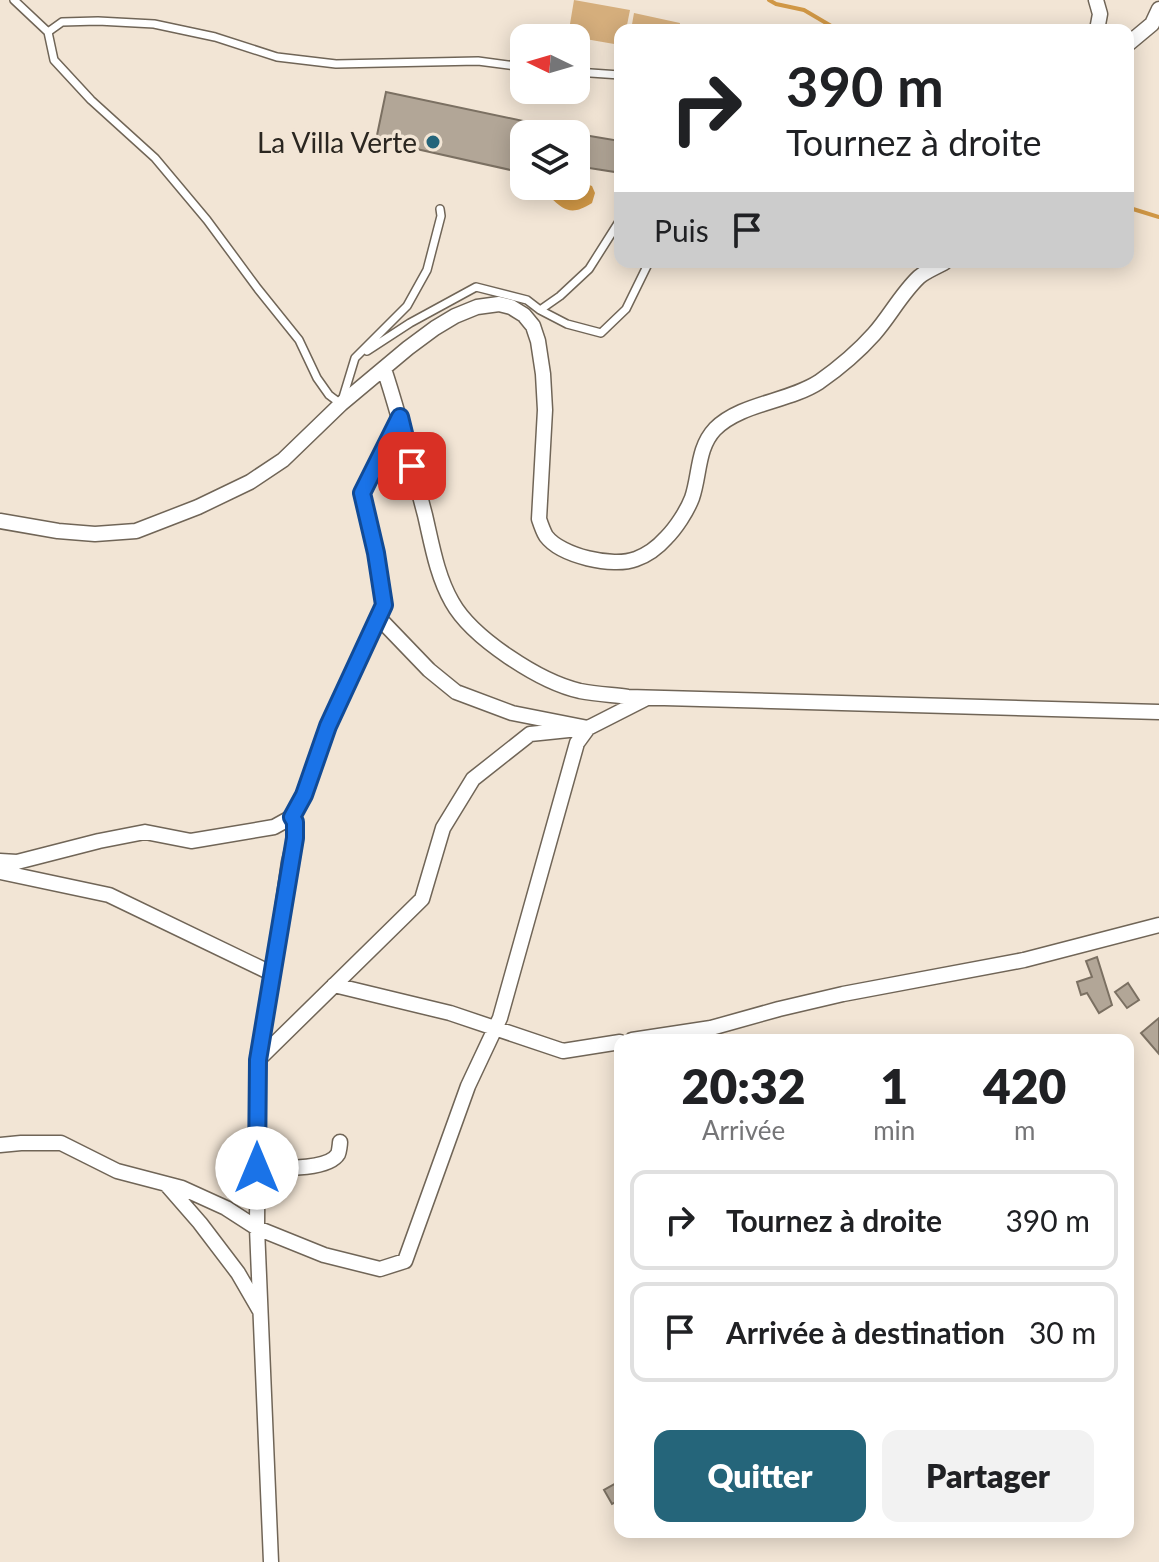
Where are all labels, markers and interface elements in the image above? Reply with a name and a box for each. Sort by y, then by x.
north arrow [510,24,590,104]
map controls [510,24,590,200]
text: 390 m [786,52,944,119]
icon: right [654,56,758,160]
button: layers [510,120,590,200]
text: Tournez à droite [786,120,1042,164]
place label: La Villa Verte [257,125,417,159]
marker: La Villa Verte [424,133,442,151]
icon: arrive [725,208,769,252]
text: Puis [654,212,709,248]
pin [378,432,446,500]
icon: arrive [390,444,434,488]
text: 20:32 [682,1057,806,1114]
text: 1 [880,1057,908,1114]
text: 420 [983,1057,1066,1114]
text: Arrivée [702,1114,785,1146]
text: min [873,1114,915,1146]
text: m [1014,1114,1035,1146]
position arrow [215,1126,299,1210]
icon: right [658,1198,702,1242]
text: Tournez à droite [726,1202,942,1238]
text: 390 m [1005,1202,1090,1238]
icon: arrive [658,1310,702,1354]
text: Arrivée à destination [726,1314,1005,1350]
text: 30 m [1029,1314,1096,1350]
button: Quitter [654,1430,866,1522]
button: Partager [882,1430,1094,1522]

